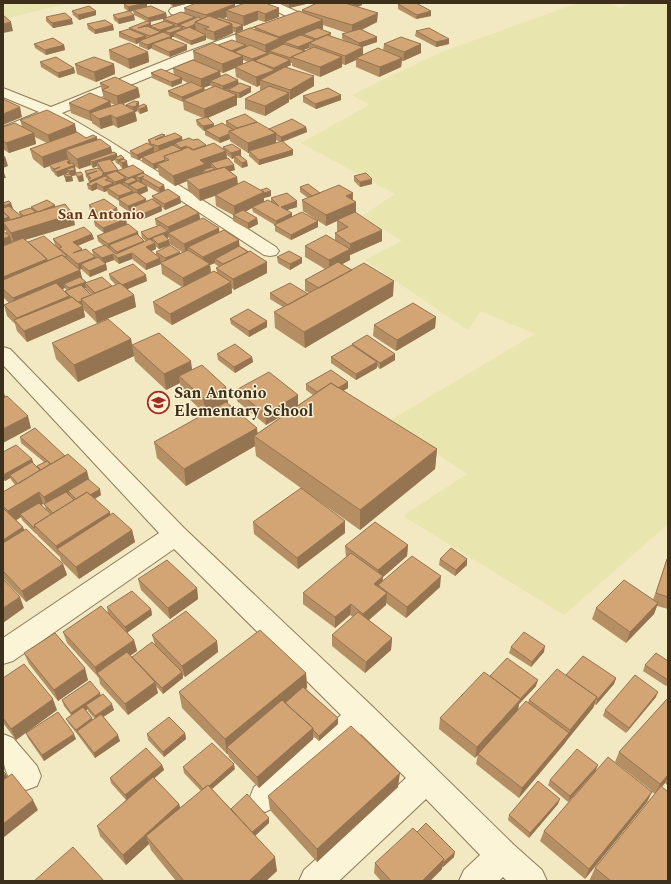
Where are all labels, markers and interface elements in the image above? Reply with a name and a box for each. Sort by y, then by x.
district label: San Antonio [58,203,144,226]
place label: San Antonio Elementary School [174,381,313,423]
school or university icon: San Antonio Elementary School [146,389,172,415]

